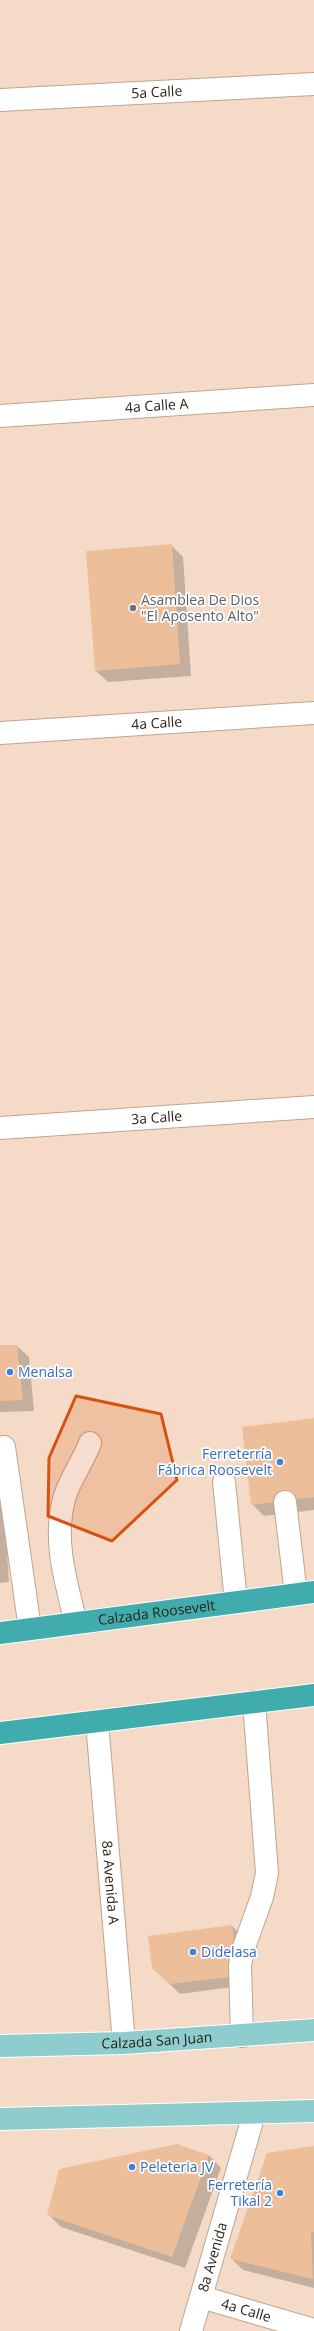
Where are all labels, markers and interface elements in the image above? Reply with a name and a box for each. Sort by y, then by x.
street label: 5a Calle [131,81,183,102]
street label: 4a Calle A [124,393,189,417]
place label: Asamblea De Dios "El Aposento Alto" [141,590,259,625]
marker: Asamblea De Dios "El Aposento Alto" [128,603,138,613]
street label: 4a Calle [131,711,183,734]
street label: 3a Calle [131,1106,183,1128]
place label: Menalsa [18,1362,73,1381]
marker: Menalsa [5,1367,15,1377]
place label: Ferreterría Fábrica Roosevelt [158,1444,272,1479]
marker: Ferreterría Fábrica Roosevelt [275,1457,285,1467]
street label: Calzada Roosevelt [97,1595,216,1629]
street label: 8a Avenida A [98,1840,124,1925]
place label: Didelasa [201,1942,257,1961]
marker: Didelasa [188,1947,198,1957]
street label: Calzada San Juan [101,2027,213,2053]
place label: Peleteria JV [140,2157,214,2176]
marker: Peleteria JV [127,2162,137,2172]
place label: Ferretería Tikal 2 [208,2175,272,2210]
marker: Ferretería Tikal 2 [275,2188,285,2198]
street label: 8a Avenida [193,2220,231,2294]
street label: 4a Calle [219,2293,274,2326]

